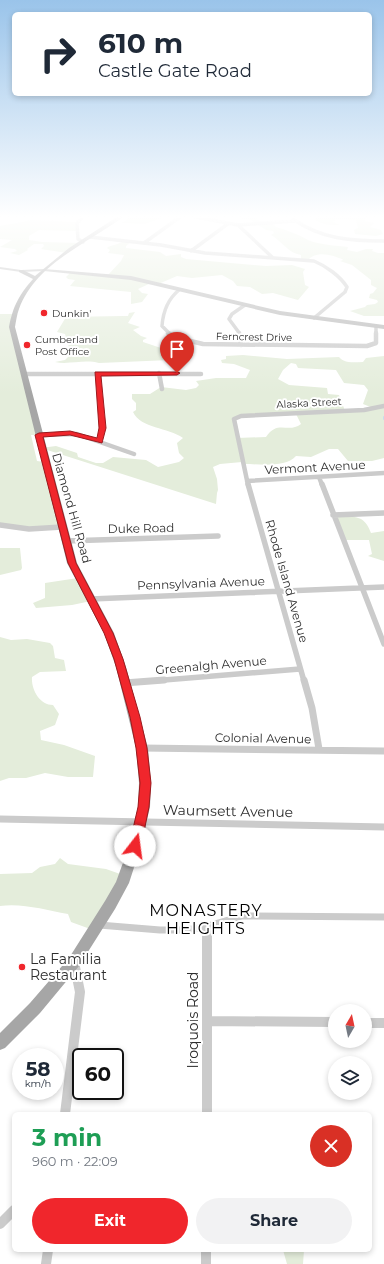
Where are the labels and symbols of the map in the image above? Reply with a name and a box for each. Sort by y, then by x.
place label: Dunkin' [52,307,91,320]
marker: Dunkin' [39,308,49,318]
street label: Ferncrest Drive [216,330,292,344]
pin [160,332,194,373]
place label: Cumberland Post Office [35,333,98,358]
marker: Cumberland Post Office [22,340,32,350]
street label: Alaska Street [276,395,342,411]
street label: Diamond Hill Road [49,451,95,565]
street label: Vermont Avenue [264,457,366,477]
street label: Rhode Island Avenue [262,518,312,644]
street label: Duke Road [108,520,174,536]
street label: Pennsylvania Avenue [137,573,265,593]
street label: Greenalgh Avenue [155,653,267,677]
street label: Colonial Avenue [215,730,311,746]
street label: Waumsett Avenue [163,801,293,821]
position arrow [114,825,156,867]
district label: MONASTERY HEIGHTS [149,901,263,938]
place label: La Familia Restaurant [30,950,107,984]
marker: La Familia Restaurant [17,962,27,972]
street label: Iroquois Road [184,972,202,1069]
north arrow [328,1004,372,1048]
speed limit sign: 60 [72,1048,124,1100]

